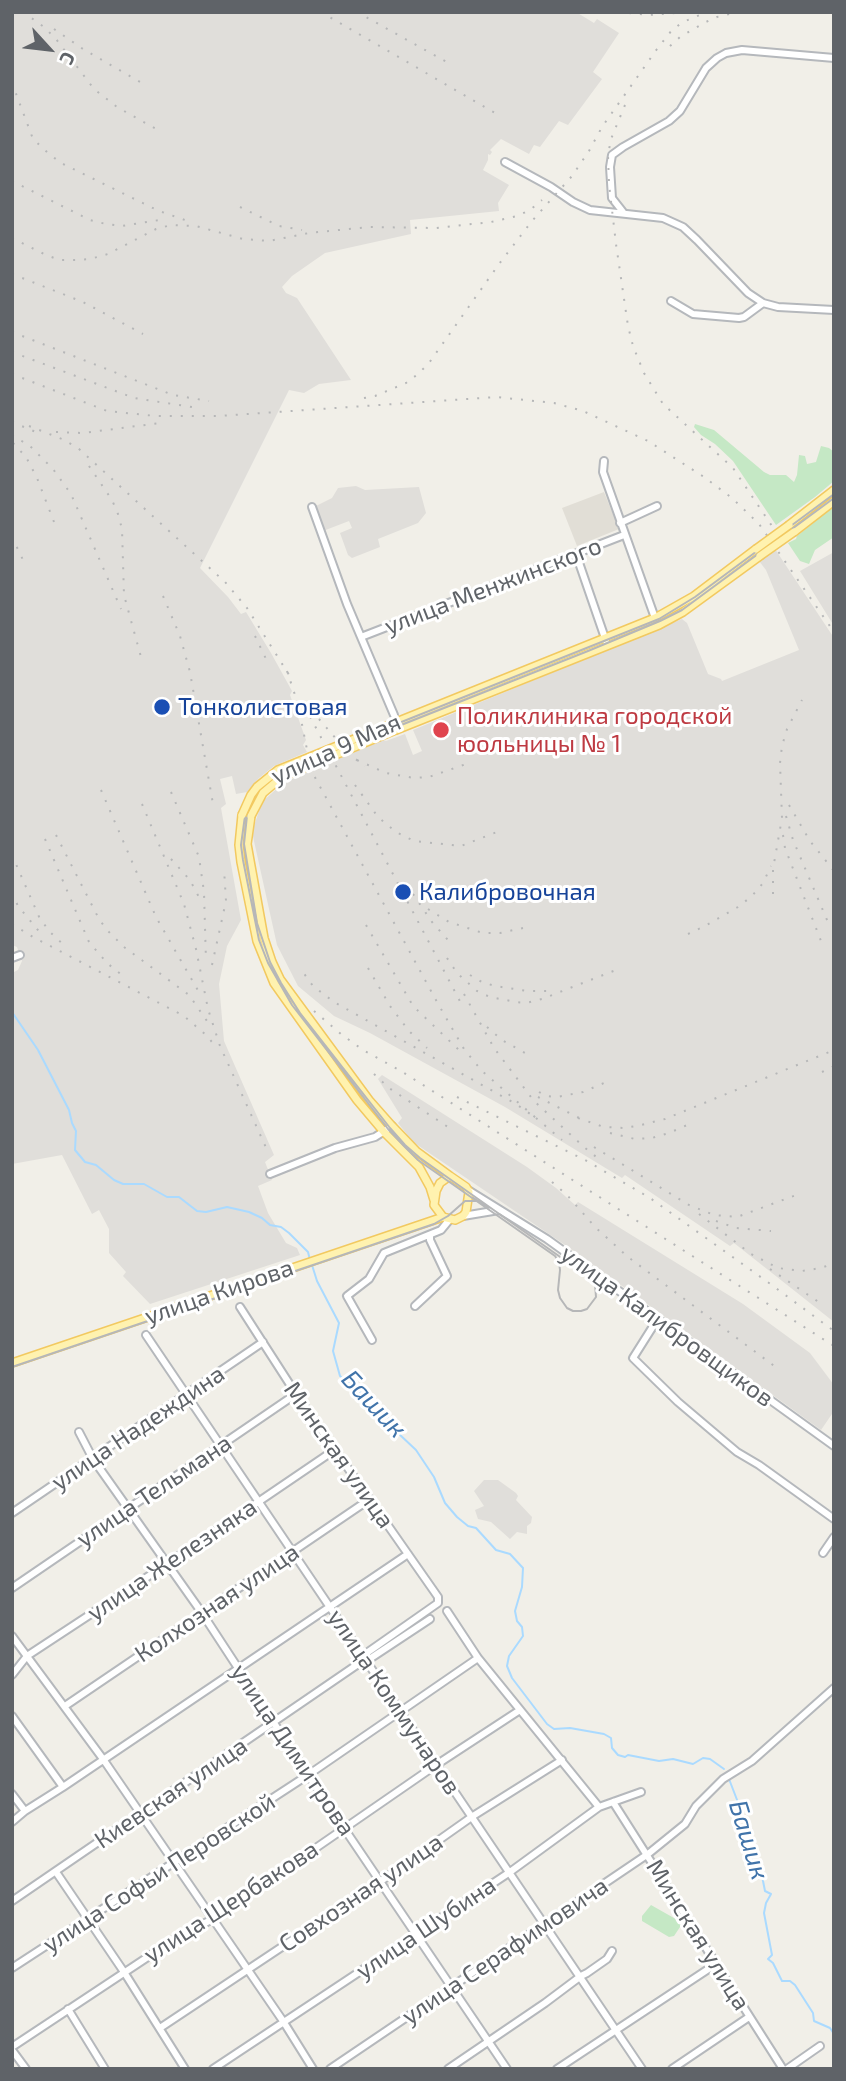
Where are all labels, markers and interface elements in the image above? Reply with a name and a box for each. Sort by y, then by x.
north arrow [14,14,84,84]
text: С [55,49,81,69]
street label: улица Менжинского [380,531,606,641]
place label: Тонколистовая [178,693,347,721]
marker: Тонколистовая [152,697,172,717]
place label: Поликлиника городской юольницы № 1 [457,702,732,758]
street label: улица 9 Мая [267,708,405,790]
marker: Поликлиника городской юольницы № 1 [431,720,451,740]
place label: Калибровочная [419,878,596,906]
marker: Калибровочная [393,882,413,902]
street label: улица Калибровщиков [555,1239,779,1413]
street label: улица Кирова [141,1253,297,1331]
street label: улица Надеждина [46,1359,230,1497]
water label: Башик [335,1364,413,1444]
street label: Минская улица [278,1376,400,1534]
street label: улица Тельмана [71,1428,237,1554]
street label: улица Железняка [82,1493,262,1627]
street label: Колхозная улица [129,1537,305,1669]
street label: улица Коммунаров [321,1604,467,1800]
street label: улица Димитрова [225,1659,361,1841]
street label: Киевская улица [89,1731,253,1855]
street label: улица Софьи Перовской [38,1787,280,1959]
water label: Башик [722,1797,776,1883]
street label: Совхозная улица [274,1828,448,1958]
street label: улица Щербакова [138,1835,324,1969]
street label: Минская улица [640,1854,756,2016]
street label: улица Шубина [351,1871,501,1985]
street label: улица Серафимовича [396,1871,614,2031]

